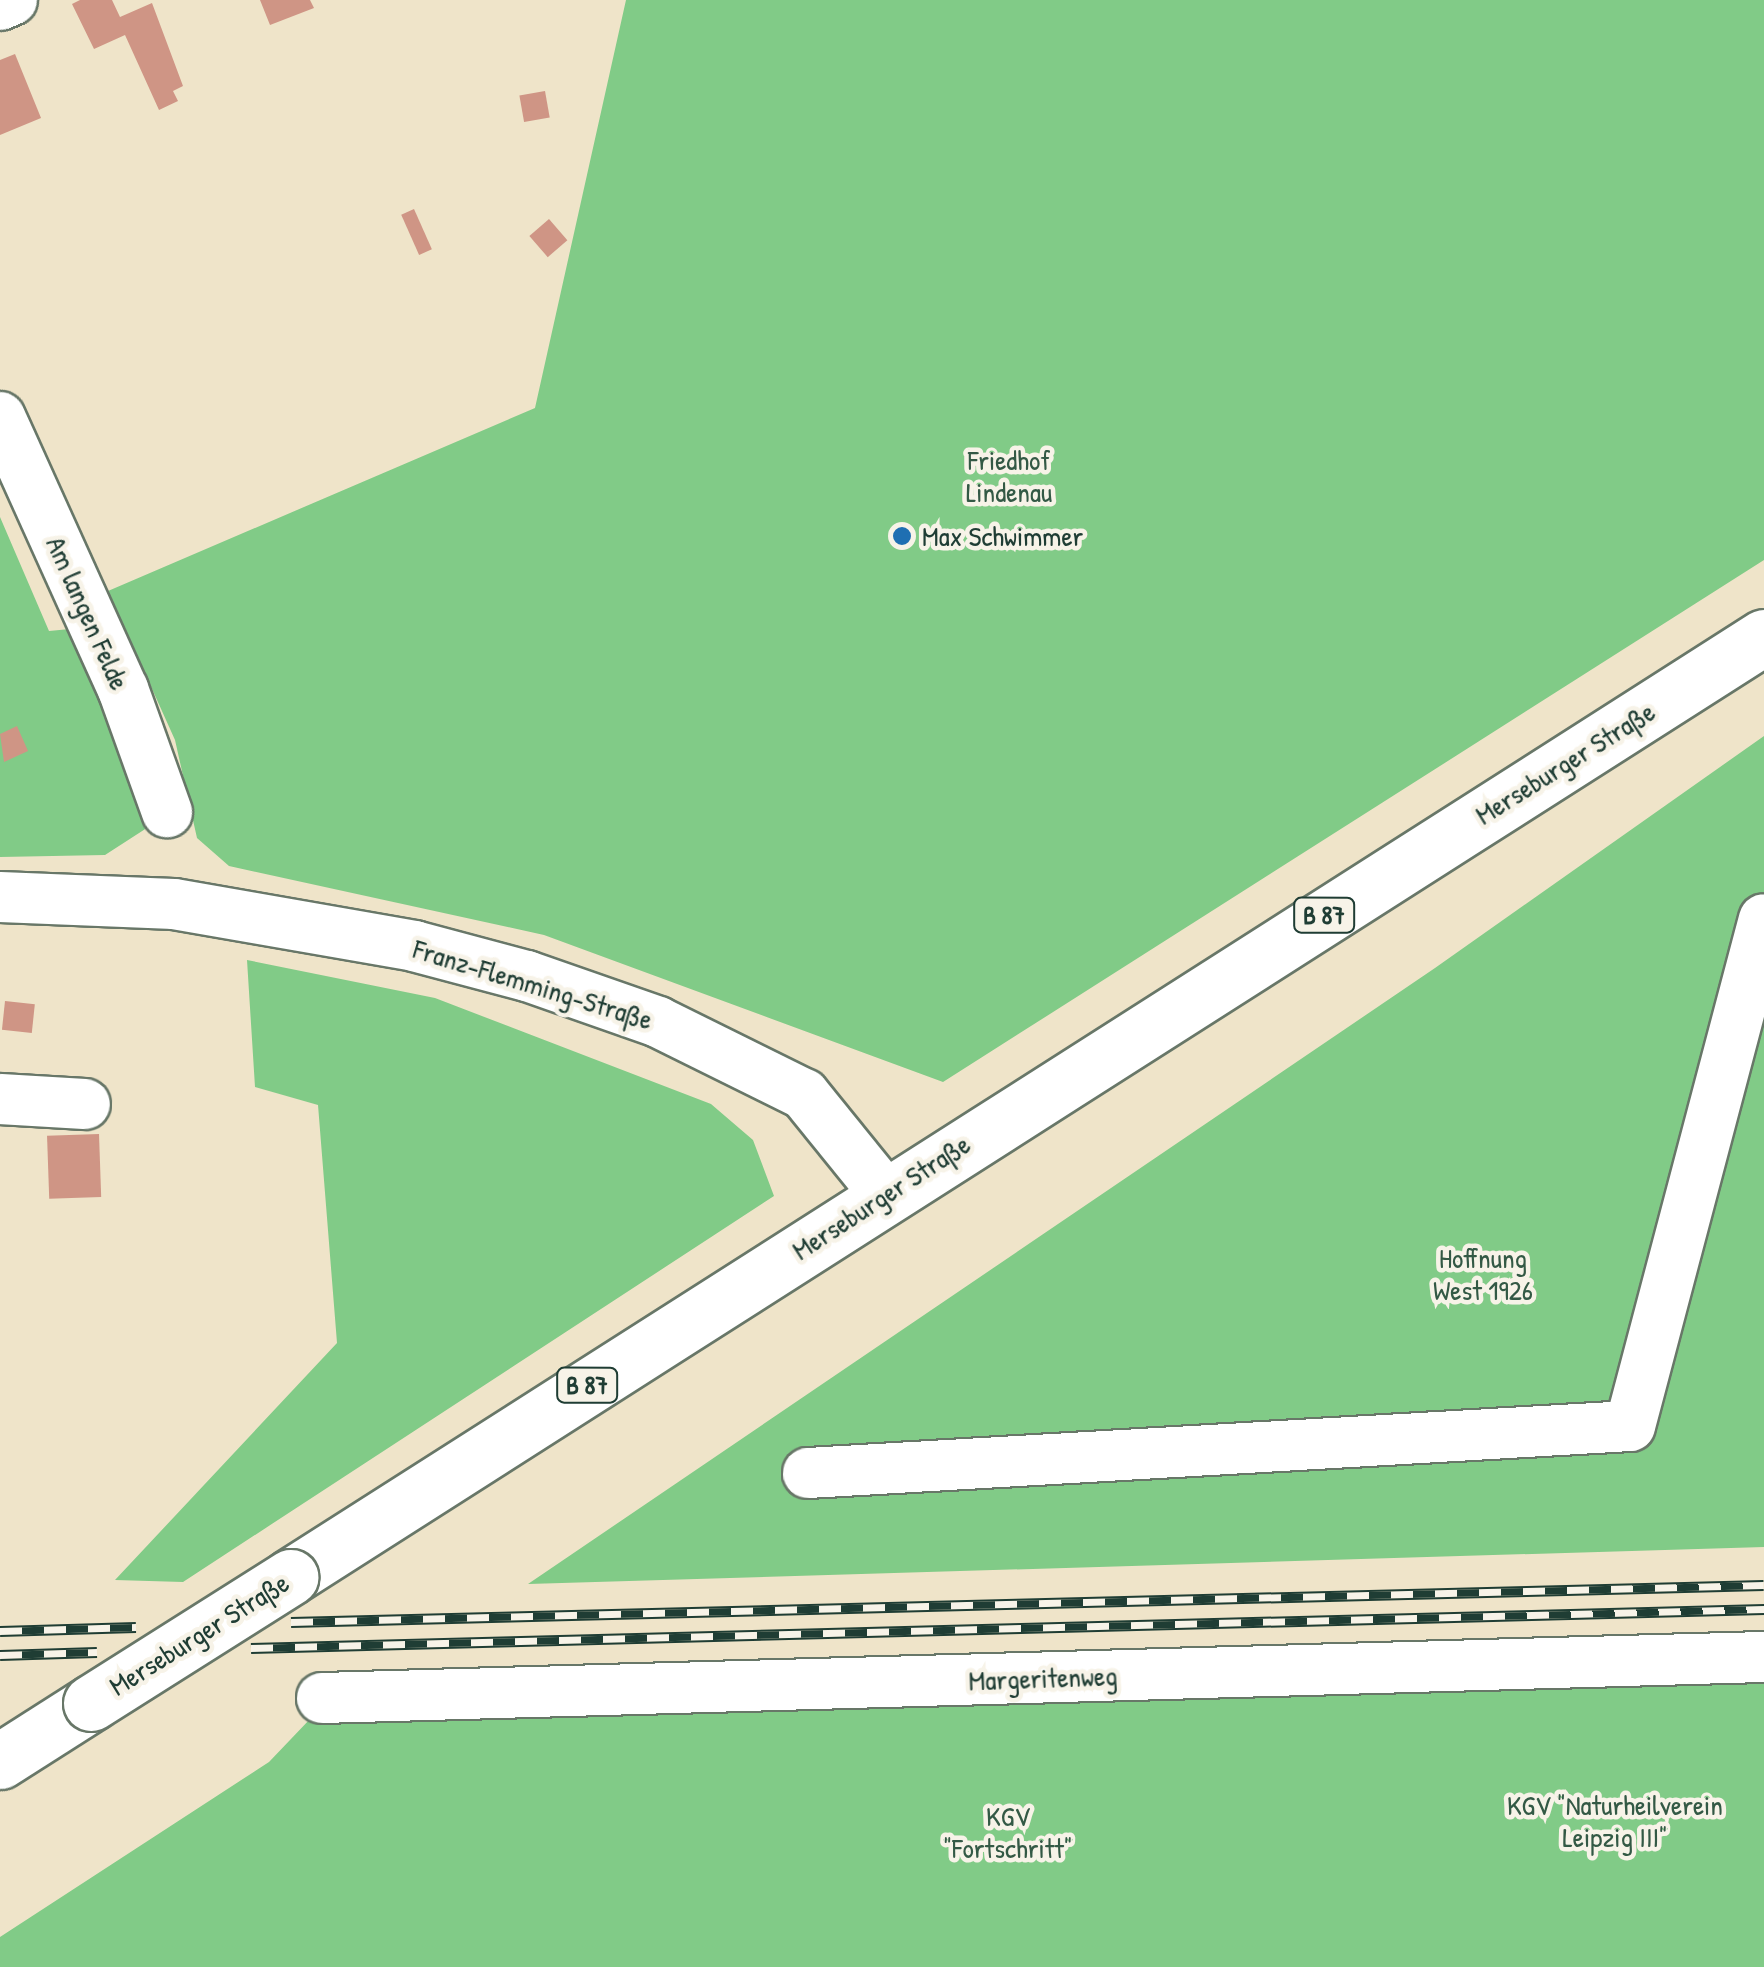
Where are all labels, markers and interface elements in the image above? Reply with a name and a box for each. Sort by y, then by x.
park label: Friedhof Lindenau [966,443,1052,509]
place label: Max Schwimmer [922,519,1083,553]
marker: Max Schwimmer [891,525,913,547]
street label: Am langen Felde [39,531,137,695]
street label: Merseburger Straße [1469,694,1661,832]
road number: B 87 [1292,895,1356,935]
street label: Franz-Flemming-Straße [409,932,657,1036]
street label: Merseburger Straße [786,1127,976,1267]
park label: Hoffnung West 1926 [1433,1241,1533,1307]
road number: B 87 [554,1365,620,1405]
street label: Merseburger Straße [103,1565,295,1703]
street label: Margeritenweg [968,1659,1118,1697]
park label: KGV "Naturheilverein Leipzig III" [1507,1788,1723,1854]
park label: KGV "Fortschritt" [944,1799,1072,1865]

